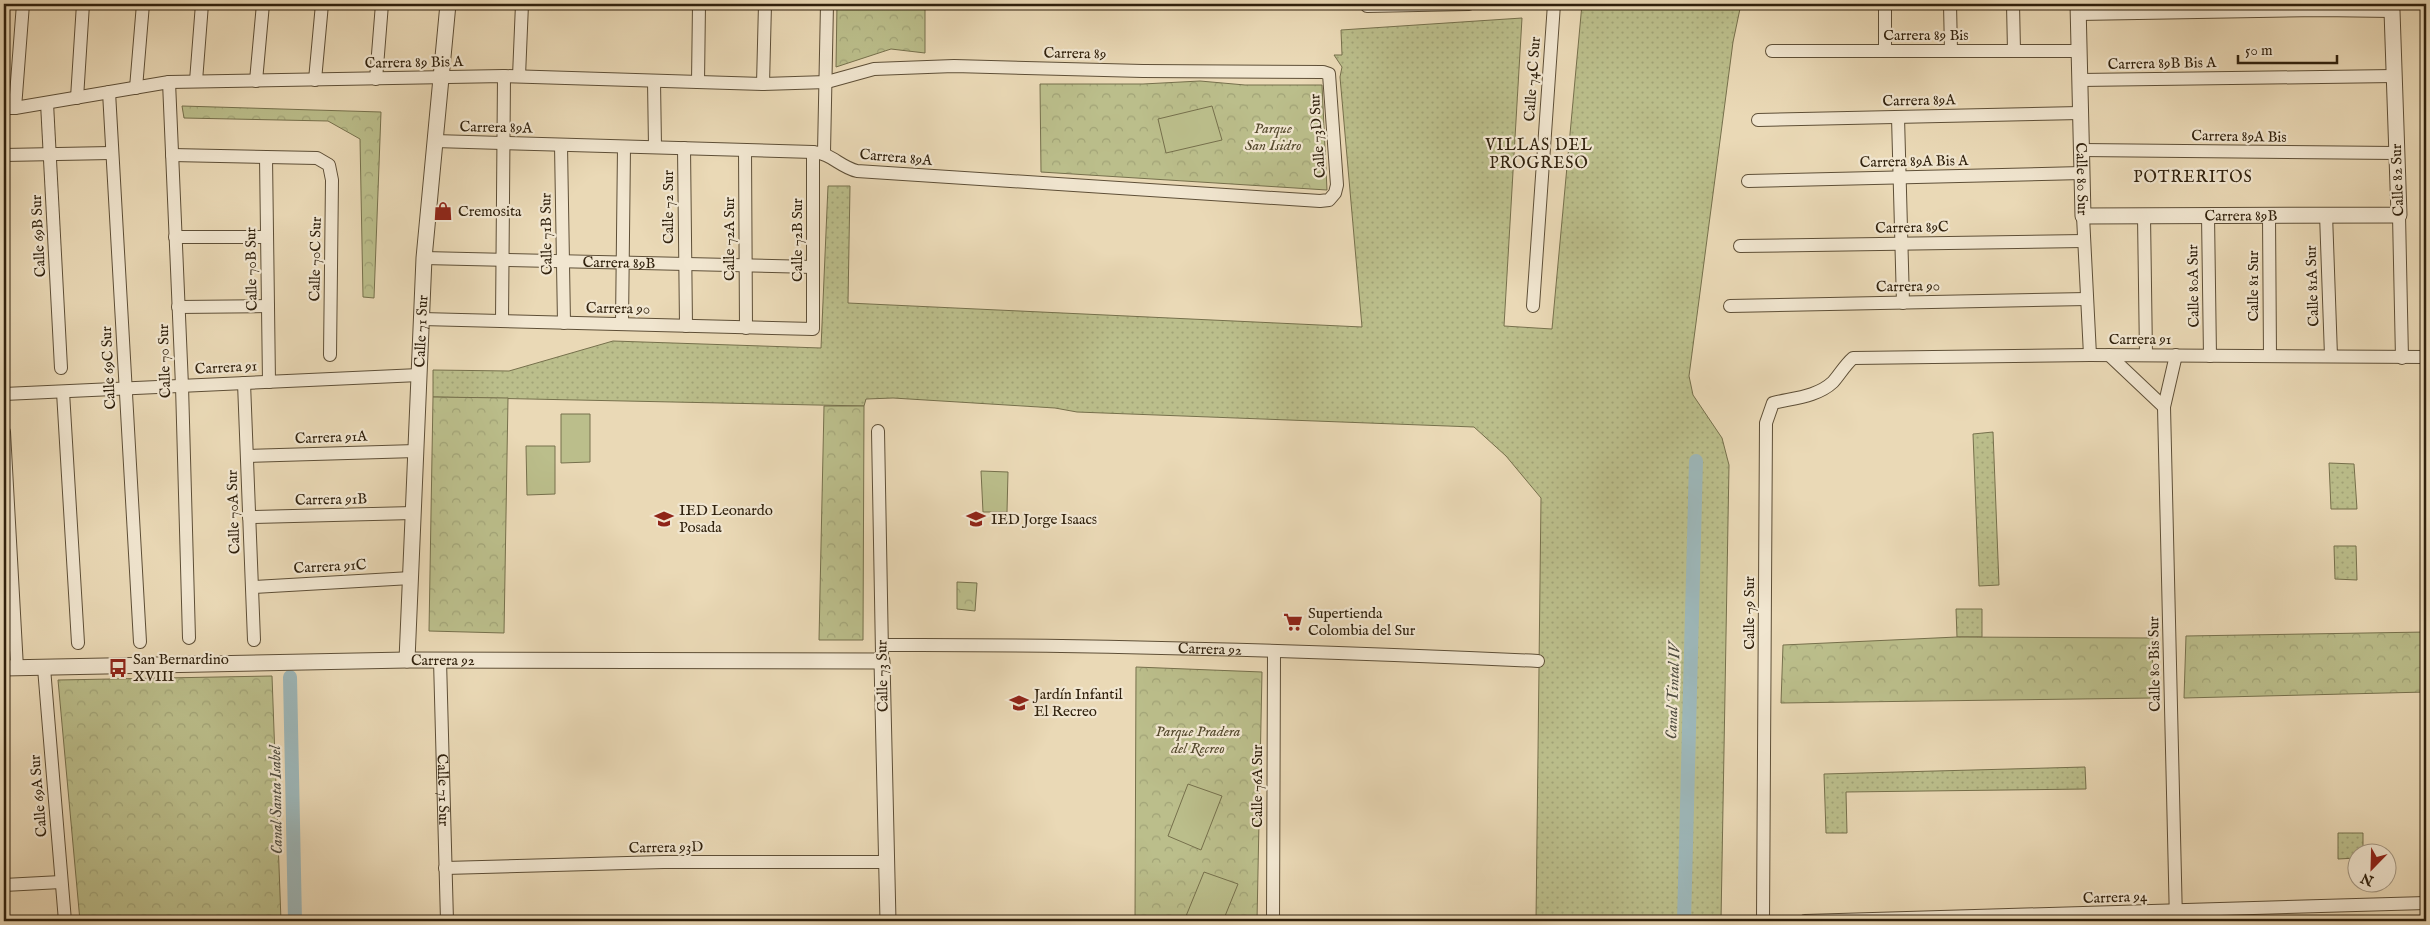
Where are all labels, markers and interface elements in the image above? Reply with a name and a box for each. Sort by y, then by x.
street label: Carrera 89 Bis [1883,26,1969,45]
scale bar [2238,32,2336,64]
street label: Calle 74C Sur [1520,36,1545,122]
text: 50 m [2245,41,2273,60]
street label: Carrera 89 [1043,43,1107,64]
street label: Carrera 89 Bis A [364,52,464,73]
street label: Carrera 89B Bis A [2108,53,2217,74]
street label: Carrera 89A [1882,90,1956,111]
street label: Calle 73D Sur [1305,93,1330,179]
street label: Carrera 89A [459,117,533,138]
park label: Parque San Isidro [1245,119,1301,155]
street label: Carrera 89A Bis [2191,126,2287,147]
district label: VILLAS DEL PROGRESO [1484,136,1593,174]
street label: Calle 80 Sur [2071,142,2092,216]
street label: Calle 82 Sur [2387,143,2408,217]
street label: Carrera 89A [859,145,934,170]
street label: Carrera 89A Bis A [1859,151,1969,172]
district label: POTRERITOS [2133,168,2253,188]
street label: Calle 72 Sur [659,170,678,244]
street label: Calle 71B Sur [536,192,557,275]
street label: Calle 69B Sur [27,194,50,278]
street label: Calle 72A Sur [720,197,739,281]
street label: Calle 72B Sur [788,198,807,282]
shop icon: Cremosita [432,200,454,222]
place label: Cremosita [458,202,522,221]
street label: Carrera 89B [2205,206,2277,226]
street label: Calle 70C Sur [305,216,326,302]
street label: Carrera 89C [1875,217,1949,238]
street label: Calle 70B Sur [241,226,262,311]
street label: Calle 80A Sur [2183,244,2204,328]
street label: Calle 81A Sur [2302,245,2323,327]
street label: Calle 81 Sur [2244,250,2263,322]
street label: Carrera 89B [582,253,656,273]
street label: Carrera 90 [1876,276,1940,297]
street label: Calle 71 Sur [410,294,432,368]
street label: Carrera 90 [586,298,650,319]
street label: Calle 70 Sur [154,323,175,398]
street label: Calle 69C Sur [97,325,120,410]
street label: Carrera 91 [2109,330,2171,349]
street label: Carrera 91 [194,356,258,379]
street label: Carrera 91A [294,427,368,448]
street label: Calle 70A Sur [223,469,244,554]
street label: Carrera 91B [295,489,367,510]
place label: IED Leonardo Posada [679,501,773,537]
school or university icon: IED Leonardo Posada [653,508,675,530]
school or university icon: IED Jorge Isaacs [965,508,987,530]
place label: IED Jorge Isaacs [991,510,1097,529]
street label: Carrera 91C [293,555,367,578]
street label: Calle 79 Sur [1740,576,1759,650]
place label: Supertienda Colombia del Sur [1308,604,1416,640]
supermarket icon: Supertienda Colombia del Sur [1282,611,1304,633]
street label: Calle 80 Bis Sur [2144,616,2165,712]
street label: Calle 73 Sur [872,639,893,712]
street label: Carrera 92 [1178,639,1242,660]
water label: Canal Tintal IV [1662,639,1686,740]
place label: San Bernardino XVIII [133,650,229,686]
street label: Carrera 92 [411,651,475,670]
bus stop icon: San Bernardino XVIII [107,657,129,679]
place label: Jardín Infantil El Recreo [1032,685,1123,721]
school or university icon: Jardín Infantil El Recreo [1008,692,1030,714]
park label: Parque Pradera del Recreo [1156,722,1241,758]
water label: Canal Santa Isabel [266,744,288,854]
street label: Calle 76A Sur [1248,744,1267,828]
street label: Calle 69A Sur [25,753,52,838]
street label: Calle 71 Sur [433,753,453,827]
street label: Carrera 93D [629,837,703,858]
north arrow [2348,842,2398,892]
text: N [2358,868,2377,890]
street label: Carrera 94 [2083,887,2148,908]

